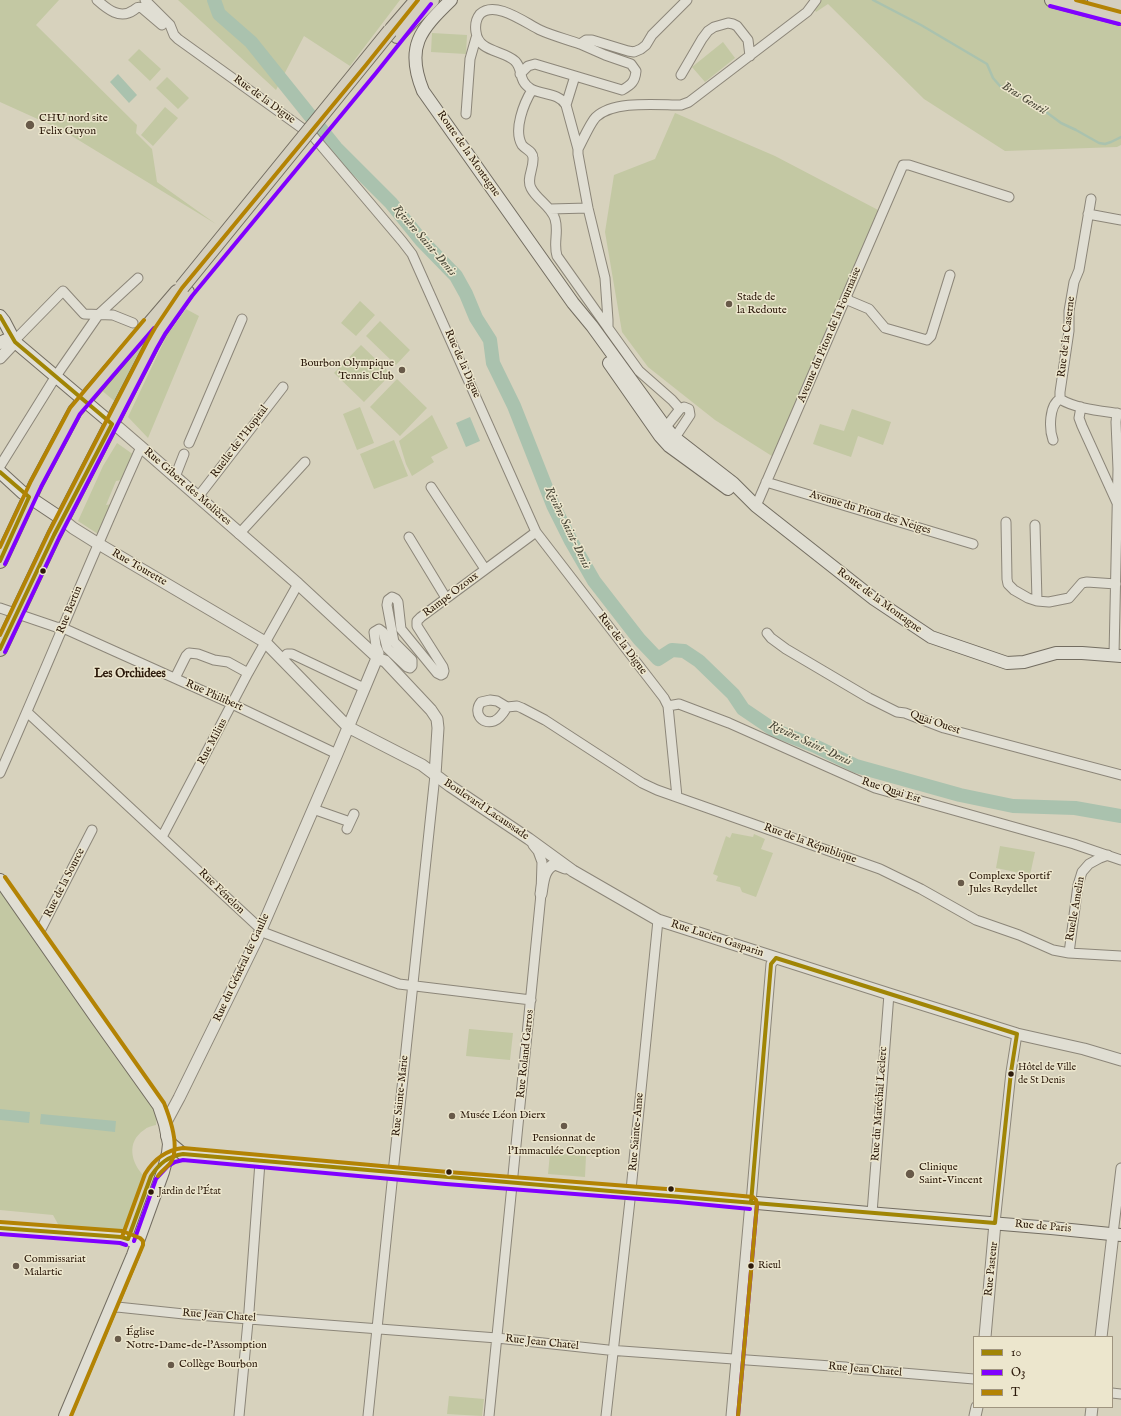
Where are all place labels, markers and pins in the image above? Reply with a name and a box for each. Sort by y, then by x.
place label: CHU nord site Felix Guyon [39,112,108,138]
marker: CHU nord site Felix Guyon [24,119,36,131]
place label: Stade de la Redoute [737,291,787,317]
marker: Stade de la Redoute [724,299,734,309]
place label: Bourbon Olympique Tennis Club [300,357,394,383]
marker: Bourbon Olympique Tennis Club [397,365,407,375]
unlabelled marker [38,566,48,576]
place label: Complexe Sportif Jules Reydellet [969,870,1050,896]
marker: Complexe Sportif Jules Reydellet [956,878,966,888]
place label: Hôtel de Ville de St Denis [1018,1062,1076,1086]
marker: Hôtel de Ville de St Denis [1006,1069,1016,1079]
place label: Musée Léon Dierx [460,1109,546,1123]
marker: Musée Léon Dierx [447,1111,457,1121]
marker: Pensionnat de l'Immaculée Conception [559,1121,569,1131]
place label: Pensionnat de l'Immaculée Conception [508,1132,620,1158]
place label: Clinique Saint-Vincent [919,1161,982,1187]
unlabelled marker [444,1167,454,1177]
marker: Clinique Saint-Vincent [904,1168,916,1180]
unlabelled marker [666,1184,676,1194]
place label: Jardin de l'État [158,1186,221,1198]
marker: Jardin de l'État [146,1187,156,1197]
place label: Commissariat Malartic [24,1253,86,1279]
place label: Rieul [758,1260,781,1272]
marker: Commissariat Malartic [11,1261,21,1271]
marker: Rieul [746,1261,756,1271]
place label: Église Notre-Dame-de-l'Assomption [126,1326,267,1352]
marker: Église Notre-Dame-de-l'Assomption [113,1334,123,1344]
place label: Collège Bourbon [179,1358,258,1372]
marker: Collège Bourbon [166,1360,176,1370]

